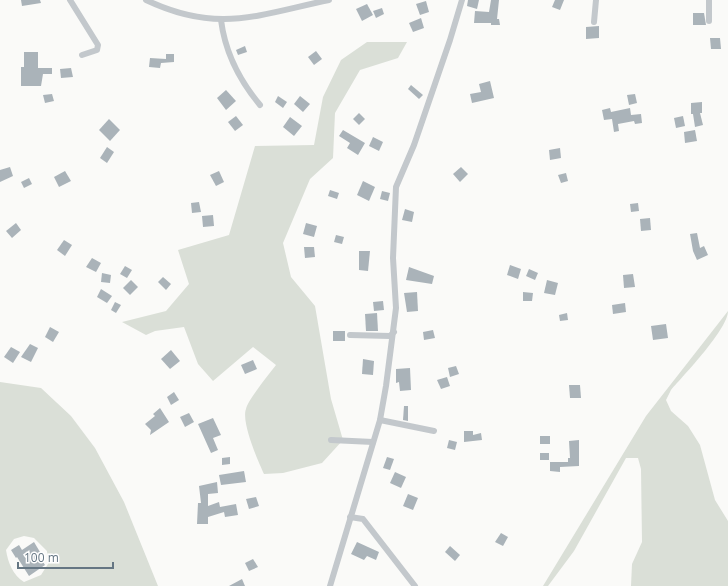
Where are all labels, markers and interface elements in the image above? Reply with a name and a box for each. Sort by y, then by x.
scale bar [18,544,113,570]
text: 100 m [24,549,59,566]

